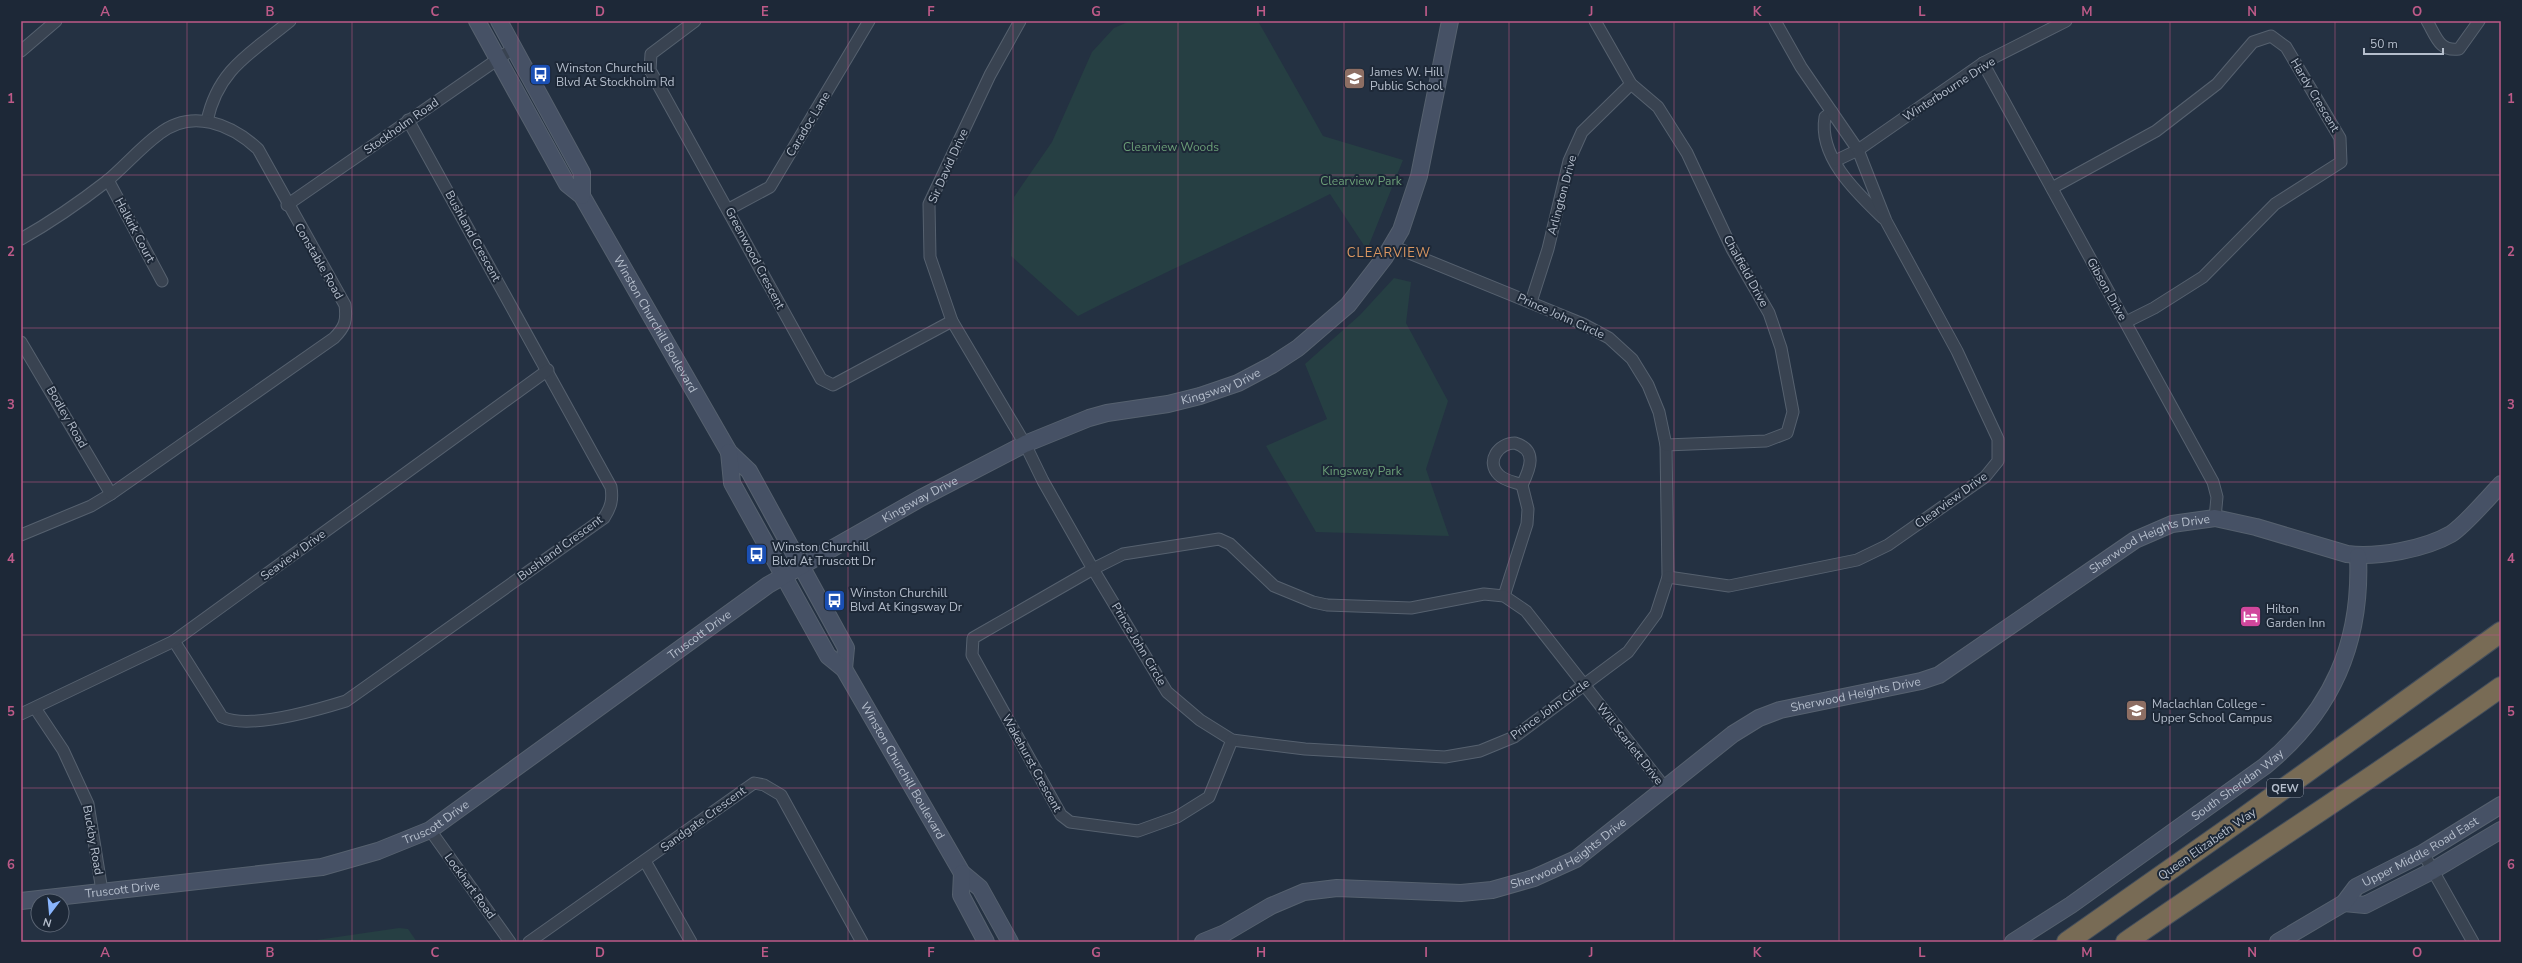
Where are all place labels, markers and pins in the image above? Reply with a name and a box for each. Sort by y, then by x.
place label: Winston Churchill Blvd At Stockholm Rd [556,60,675,90]
bus stop icon: Winston Churchill Blvd At Stockholm Rd [527,62,553,88]
place label: James W. Hill Public School [1369,64,1444,94]
school or university icon: James W. Hill Public School [1341,66,1367,92]
place label: Winston Churchill Blvd At Truscott Dr [772,539,876,569]
bus stop icon: Winston Churchill Blvd At Truscott Dr [743,541,769,567]
place label: Winston Churchill Blvd At Kingsway Dr [850,585,963,615]
bus stop icon: Winston Churchill Blvd At Kingsway Dr [821,587,847,613]
place label: Hilton Garden Inn [2266,601,2325,631]
hotel icon: Hilton Garden Inn [2238,603,2264,629]
place label: Maclachlan College - Upper School Campus [2152,696,2272,726]
school or university icon: Maclachlan College - Upper School Campus [2124,698,2150,724]

